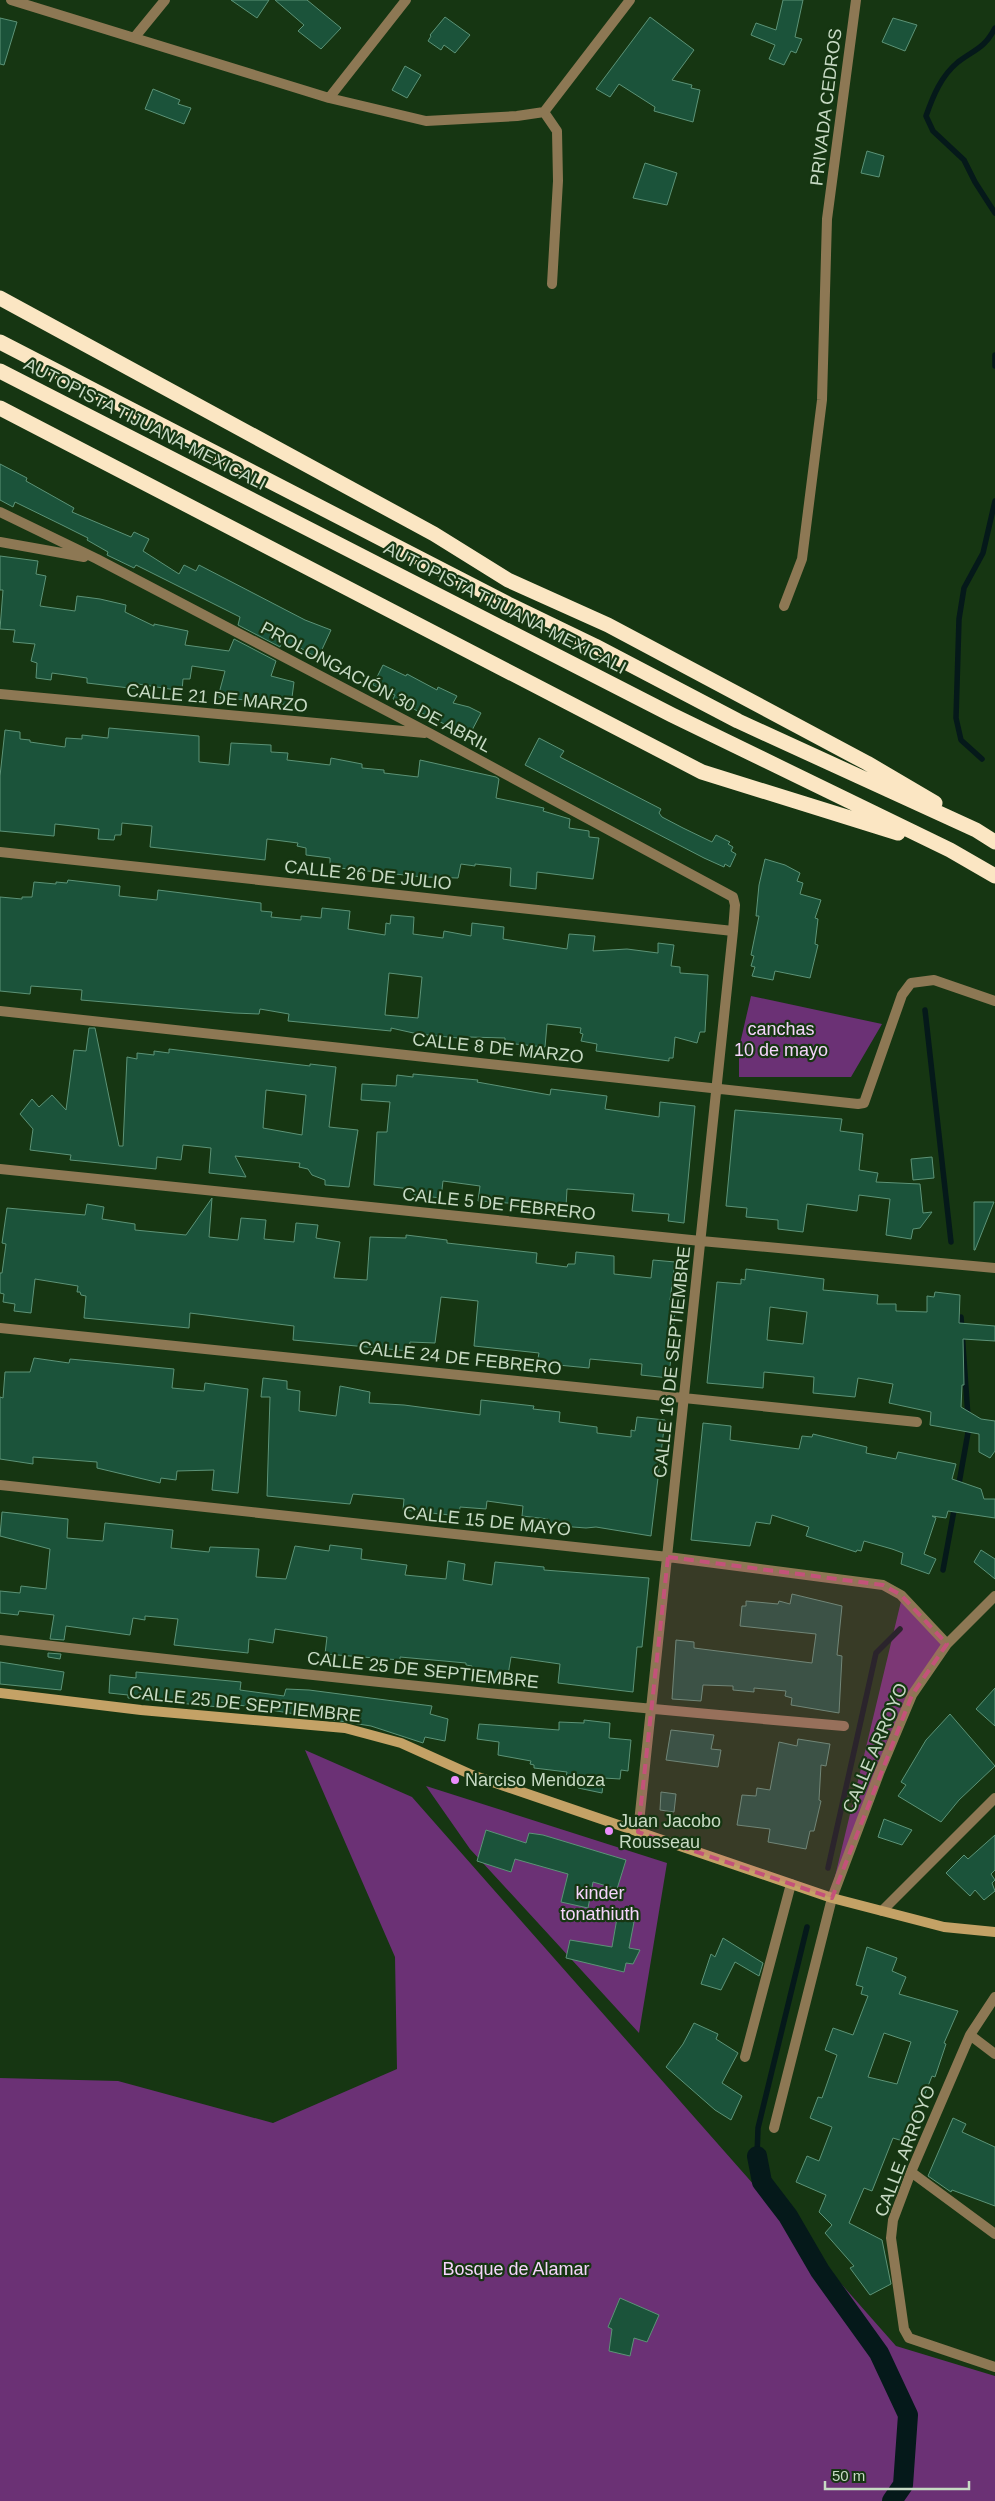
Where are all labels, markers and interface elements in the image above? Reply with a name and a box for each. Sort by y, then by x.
street label: PRIVADA CEDROS [806,27,846,187]
street label: AUTOPISTA TIJUANA-MEXICALI [21,354,269,494]
street label: AUTOPISTA TIJUANA-MEXICALI [381,538,629,678]
street label: PROLONGACIÓN 30 DE ABRIL [257,617,495,756]
street label: CALLE 21 DE MARZO [125,680,309,716]
street label: CALLE 26 DE JULIO [283,856,453,894]
park label: canchas 10 de mayo [734,1019,828,1060]
street label: CALLE 8 DE MARZO [411,1029,585,1067]
street label: CALLE 5 DE FEBRERO [401,1184,597,1224]
street label: CALLE 16 DE SEPTIEMBRE [650,1245,694,1479]
street label: CALLE 24 DE FEBRERO [357,1337,563,1379]
street label: CALLE 15 DE MAYO [402,1502,572,1540]
street label: CALLE 25 DE SEPTIEMBRE [306,1648,540,1692]
street label: CALLE ARROYO [839,1680,911,1816]
street label: CALLE 25 DE SEPTIEMBRE [128,1682,362,1726]
place label: Narciso Mendoza [465,1770,606,1790]
marker: Narciso Mendoza [449,1774,461,1786]
place label: Juan Jacobo Rousseau [619,1811,721,1852]
marker: Juan Jacobo Rousseau [603,1825,615,1837]
park label: kinder tonathiuth [560,1883,640,1924]
street label: CALLE ARROYO [871,2083,939,2219]
park label: Bosque de Alamar [442,2259,590,2279]
scale bar [825,2458,969,2490]
text: 50 m [832,2467,865,2484]

